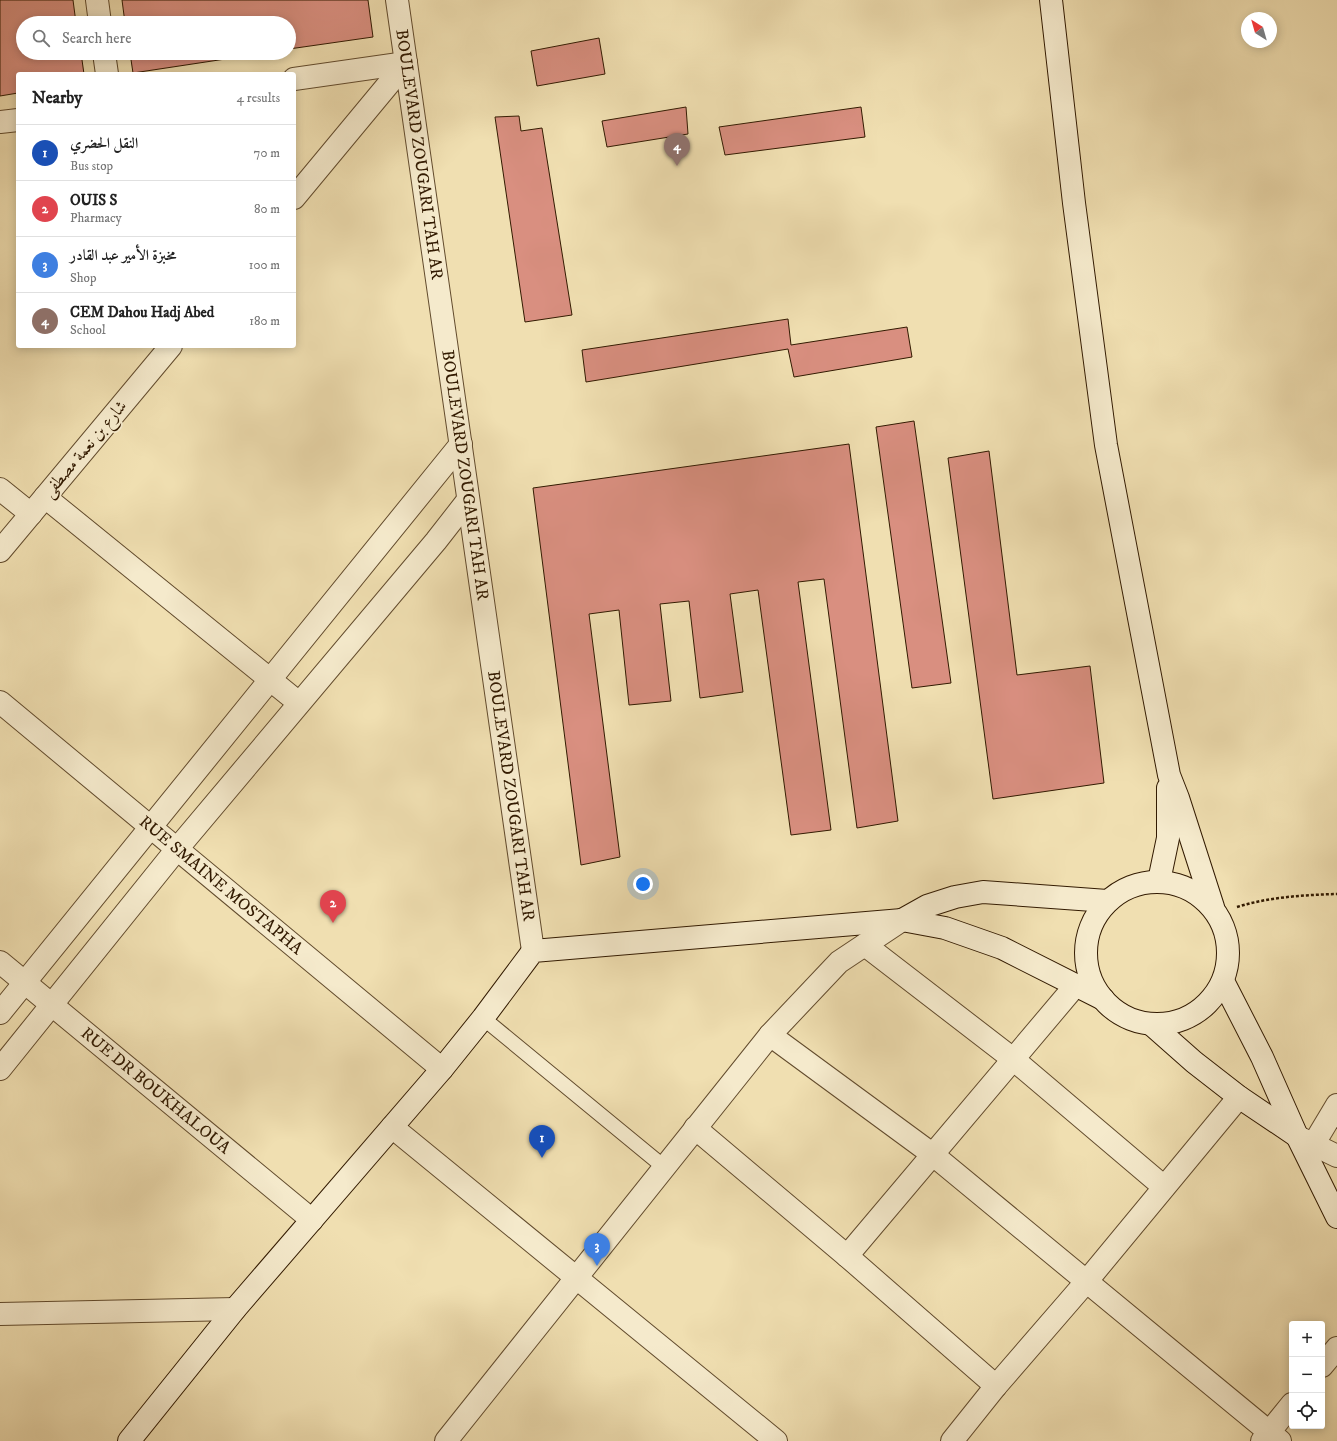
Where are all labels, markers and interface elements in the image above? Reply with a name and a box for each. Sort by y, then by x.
north arrow [1241,12,1277,48]
search box [16,16,296,60]
icon: search [30,27,52,49]
street label: BOULEVARD ZOUGARI TAH AR [390,28,448,282]
text: Search here [62,29,131,48]
text: Nearby [32,87,82,109]
text: 4 results [237,90,280,106]
pin: 4 [664,133,690,166]
text: النقل الحضري [70,134,138,153]
text: 1 [43,145,47,161]
text: 70 m [254,145,280,161]
text: Bus stop [70,158,113,174]
text: OUIS S [70,191,117,210]
text: 2 [42,201,48,217]
text: 80 m [254,201,280,217]
text: Pharmacy [70,210,122,226]
text: مخبزة الأمير عبد القادر [70,246,176,265]
text: 3 [43,257,47,273]
text: 100 m [249,257,280,273]
text: Shop [70,270,96,286]
text: CEM Dahou Hadj Abed [70,303,214,322]
text: 4 [41,313,49,329]
text: 180 m [249,313,280,329]
text: School [70,322,106,338]
street label: BOULEVARD ZOUGARI TAH AR [436,349,494,602]
street label: شارع بن نعمة مصطفى [38,396,134,504]
street label: BOULEVARD ZOUGARI TAH AR [482,669,540,923]
street label: RUE SMAINE MOSTAPHA [134,811,307,960]
your location [633,874,653,894]
pin: 2 [320,890,346,923]
street label: RUE DR BOUKHALOUA [76,1022,235,1159]
pin: 1 [529,1125,555,1158]
pin: 3 [584,1233,610,1266]
map controls [1289,1321,1325,1429]
button: + [1289,1321,1325,1357]
button: − [1289,1357,1325,1393]
button: locate [1289,1393,1325,1429]

